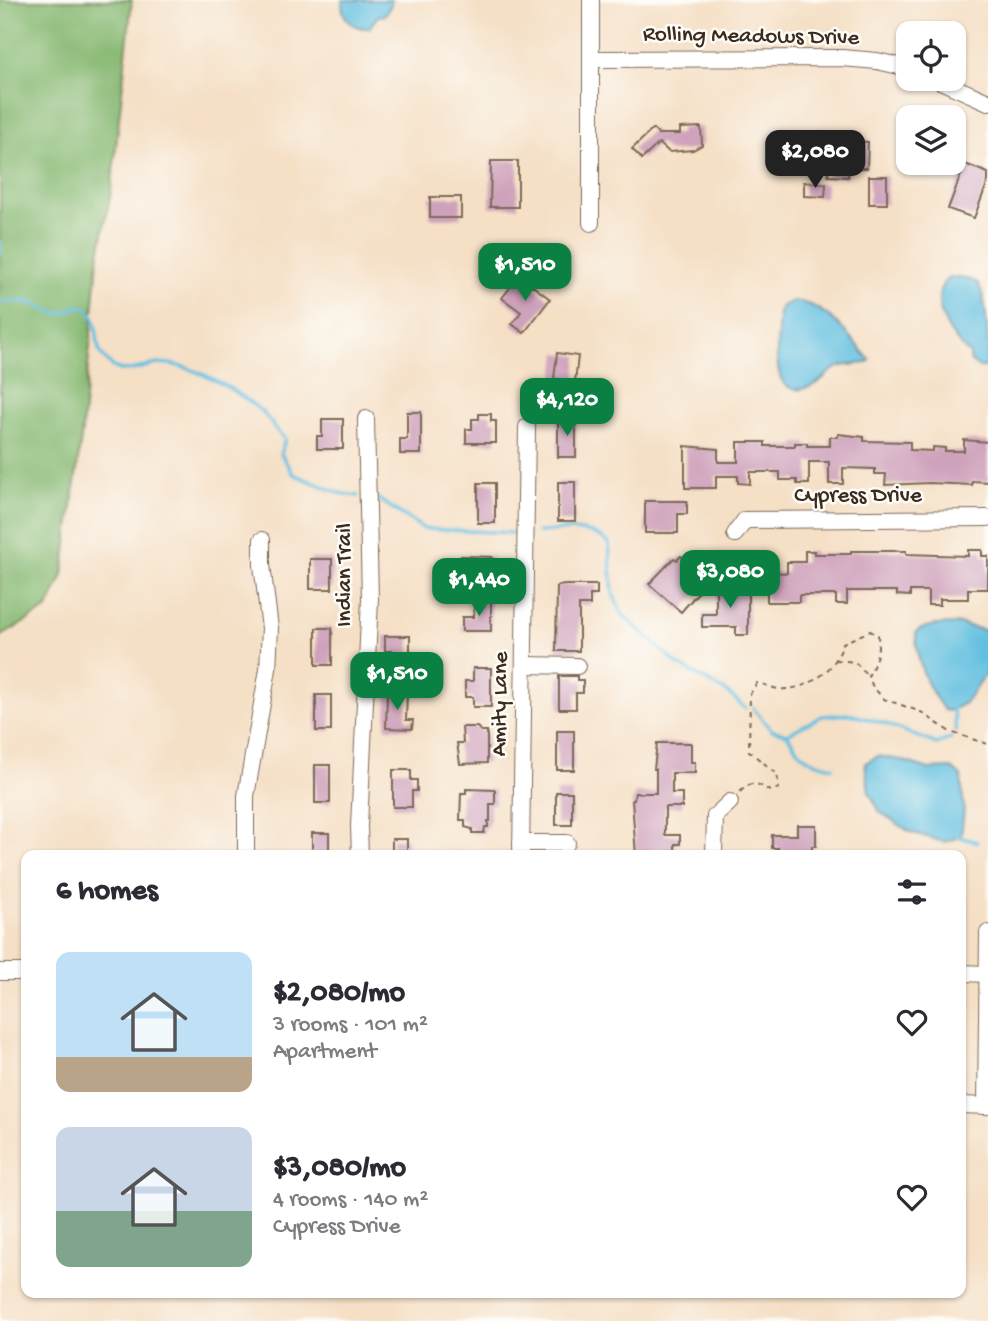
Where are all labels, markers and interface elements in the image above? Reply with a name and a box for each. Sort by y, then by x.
map controls [896,21,966,175]
button: locate [896,21,966,91]
street label: Rolling Meadows Drive [643,22,861,52]
button: layers [896,105,966,175]
pin: $2,080 [758,130,872,190]
text: $2,080 [781,139,849,166]
pin: $1,510 [468,244,582,303]
text: $1,510 [494,252,556,279]
pin: $4,120 [510,378,624,438]
text: $4,120 [536,387,598,414]
street label: Cypress Drive [794,483,923,510]
street label: Indian Trail [332,523,359,627]
pin: $3,080 [673,550,787,610]
pin: $1,440 [422,558,536,618]
text: $3,080 [696,559,764,586]
text: $1,440 [448,567,510,594]
street label: Amity Lane [487,650,515,757]
pin: $1,510 [340,652,454,712]
text: $1,510 [366,661,428,688]
icon: filters [893,873,931,911]
text: 6 homes [56,875,158,910]
text: $2,080/mo [273,977,405,1012]
icon: home [112,980,196,1064]
icon: heart [893,1003,931,1041]
text: 3 rooms · 101 m² [273,1012,428,1039]
text: Apartment [273,1039,377,1066]
text: $3,080/mo [273,1152,406,1187]
icon: home [112,1155,196,1239]
icon: heart [893,1178,931,1216]
text: 4 rooms · 140 m² [273,1187,428,1214]
text: Cypress Drive [273,1214,401,1241]

